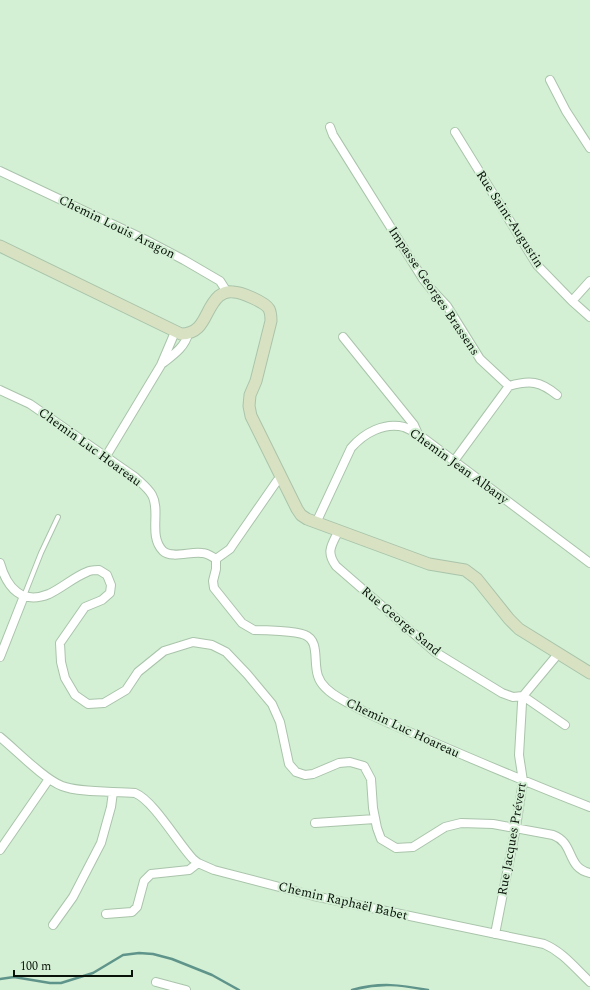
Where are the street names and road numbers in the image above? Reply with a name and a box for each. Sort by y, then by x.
street label: Rue Saint-Augustin [471,166,549,272]
street label: Chemin Louis Aragon [55,190,179,264]
street label: Impasse Georges Brassens [383,222,485,360]
street label: Chemin Luc Hoareau [34,403,146,491]
street label: Chemin Jean Albany [405,423,513,509]
street label: Rue George Sand [357,582,445,660]
street label: Chemin Luc Hoareau [343,693,463,763]
street label: Rue Jacques Prévert [492,781,532,897]
street label: Chemin Raphaël Babet [276,876,410,926]

